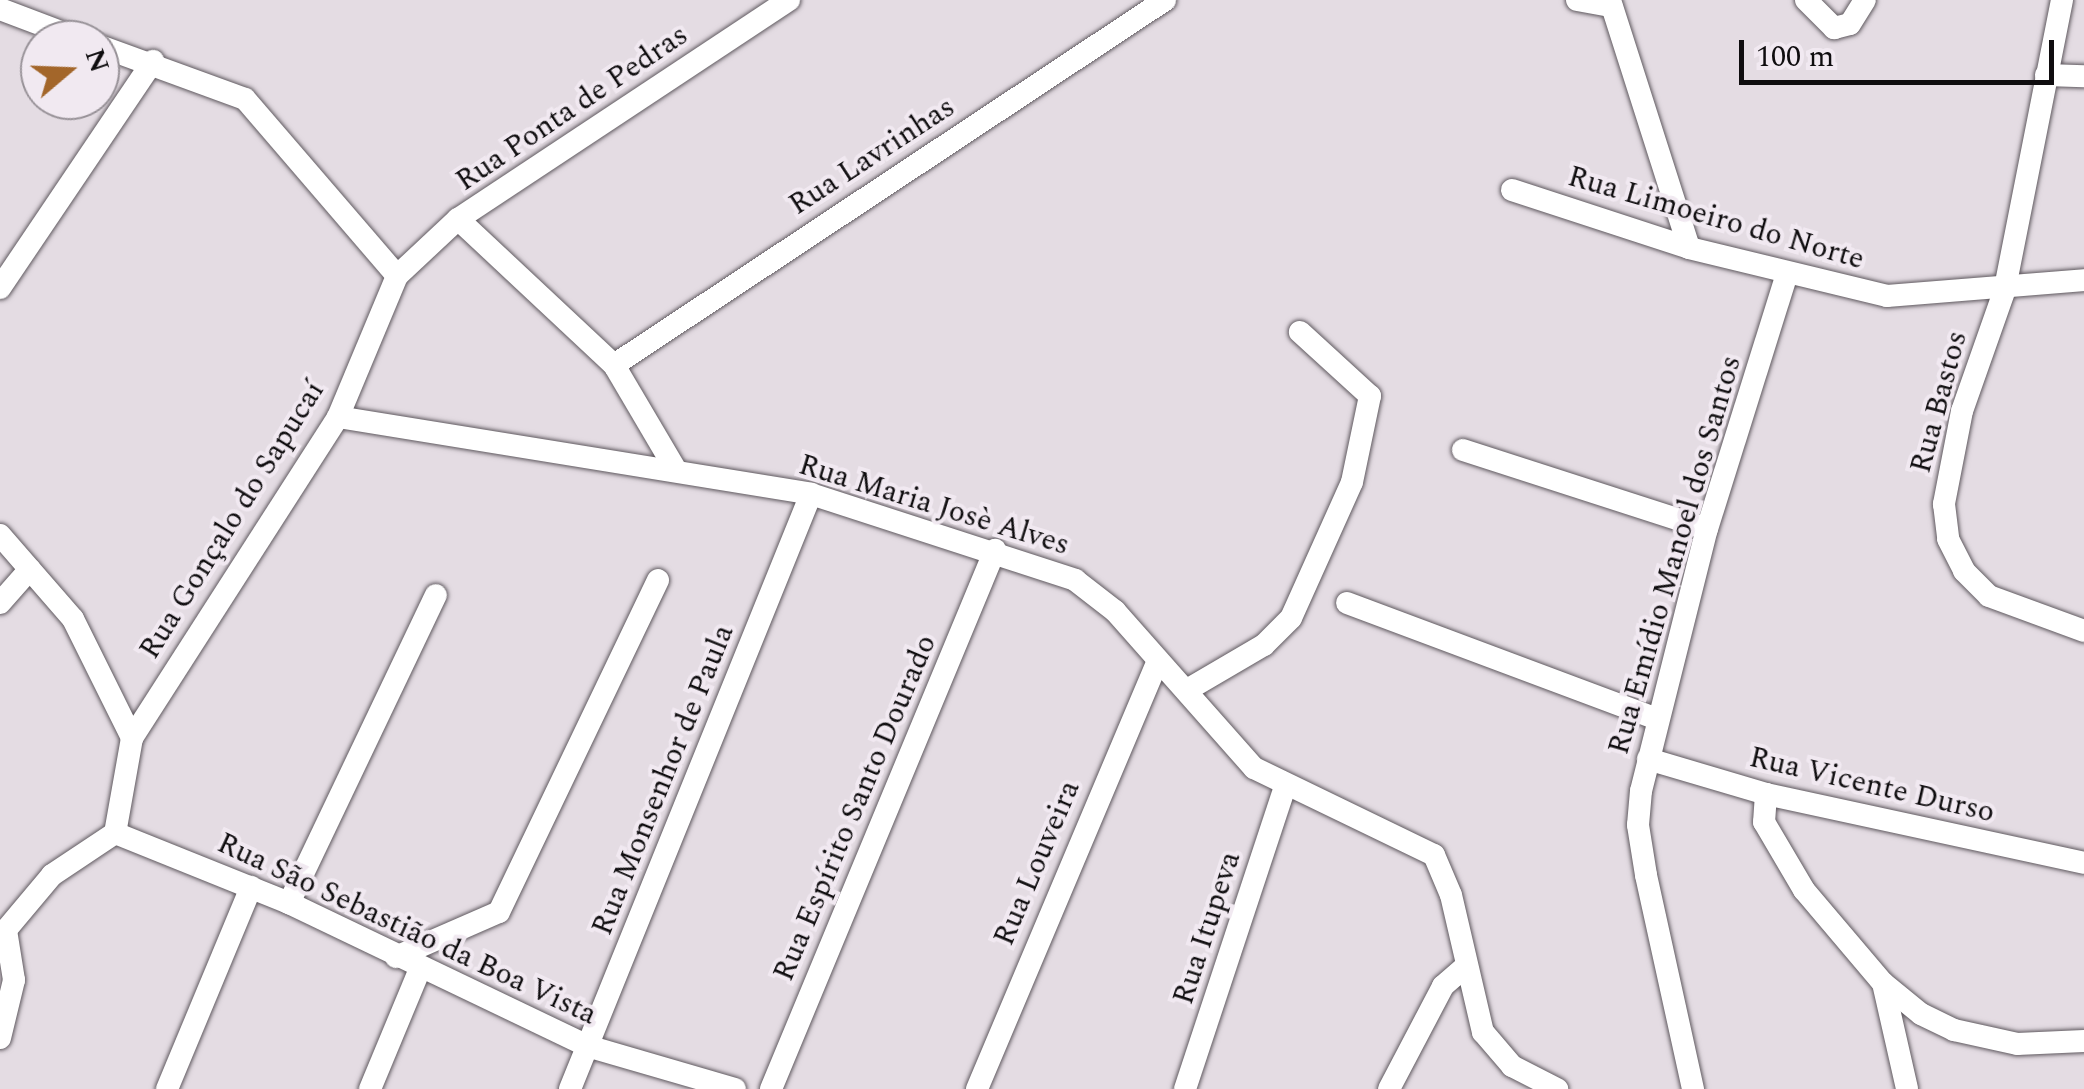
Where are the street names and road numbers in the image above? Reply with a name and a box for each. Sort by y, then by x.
street label: Rua Ponta de Pedras [449,17,695,199]
street label: Rua Lavrinhas [782,89,962,223]
street label: Rua Limoeiro do Norte [1564,158,1868,278]
street label: Rua Bastos [1903,327,1975,477]
street label: Rua Emídio Manoel dos Santos [1601,351,1749,759]
street label: Rua Gonçalo do Sapucaí [132,374,332,666]
street label: Rua Maria Josè Alves [794,447,1074,563]
street label: Rua Monsenhor de Paula [584,620,742,940]
street label: Rua Espírito Santo Dourado [766,630,944,986]
street label: Rua Vicente Durso [1746,739,1998,831]
street label: Rua Louveira [986,775,1088,951]
street label: Rua São Sebastião da Boa Vista [212,825,602,1033]
street label: Rua Itupeva [1165,847,1249,1009]

